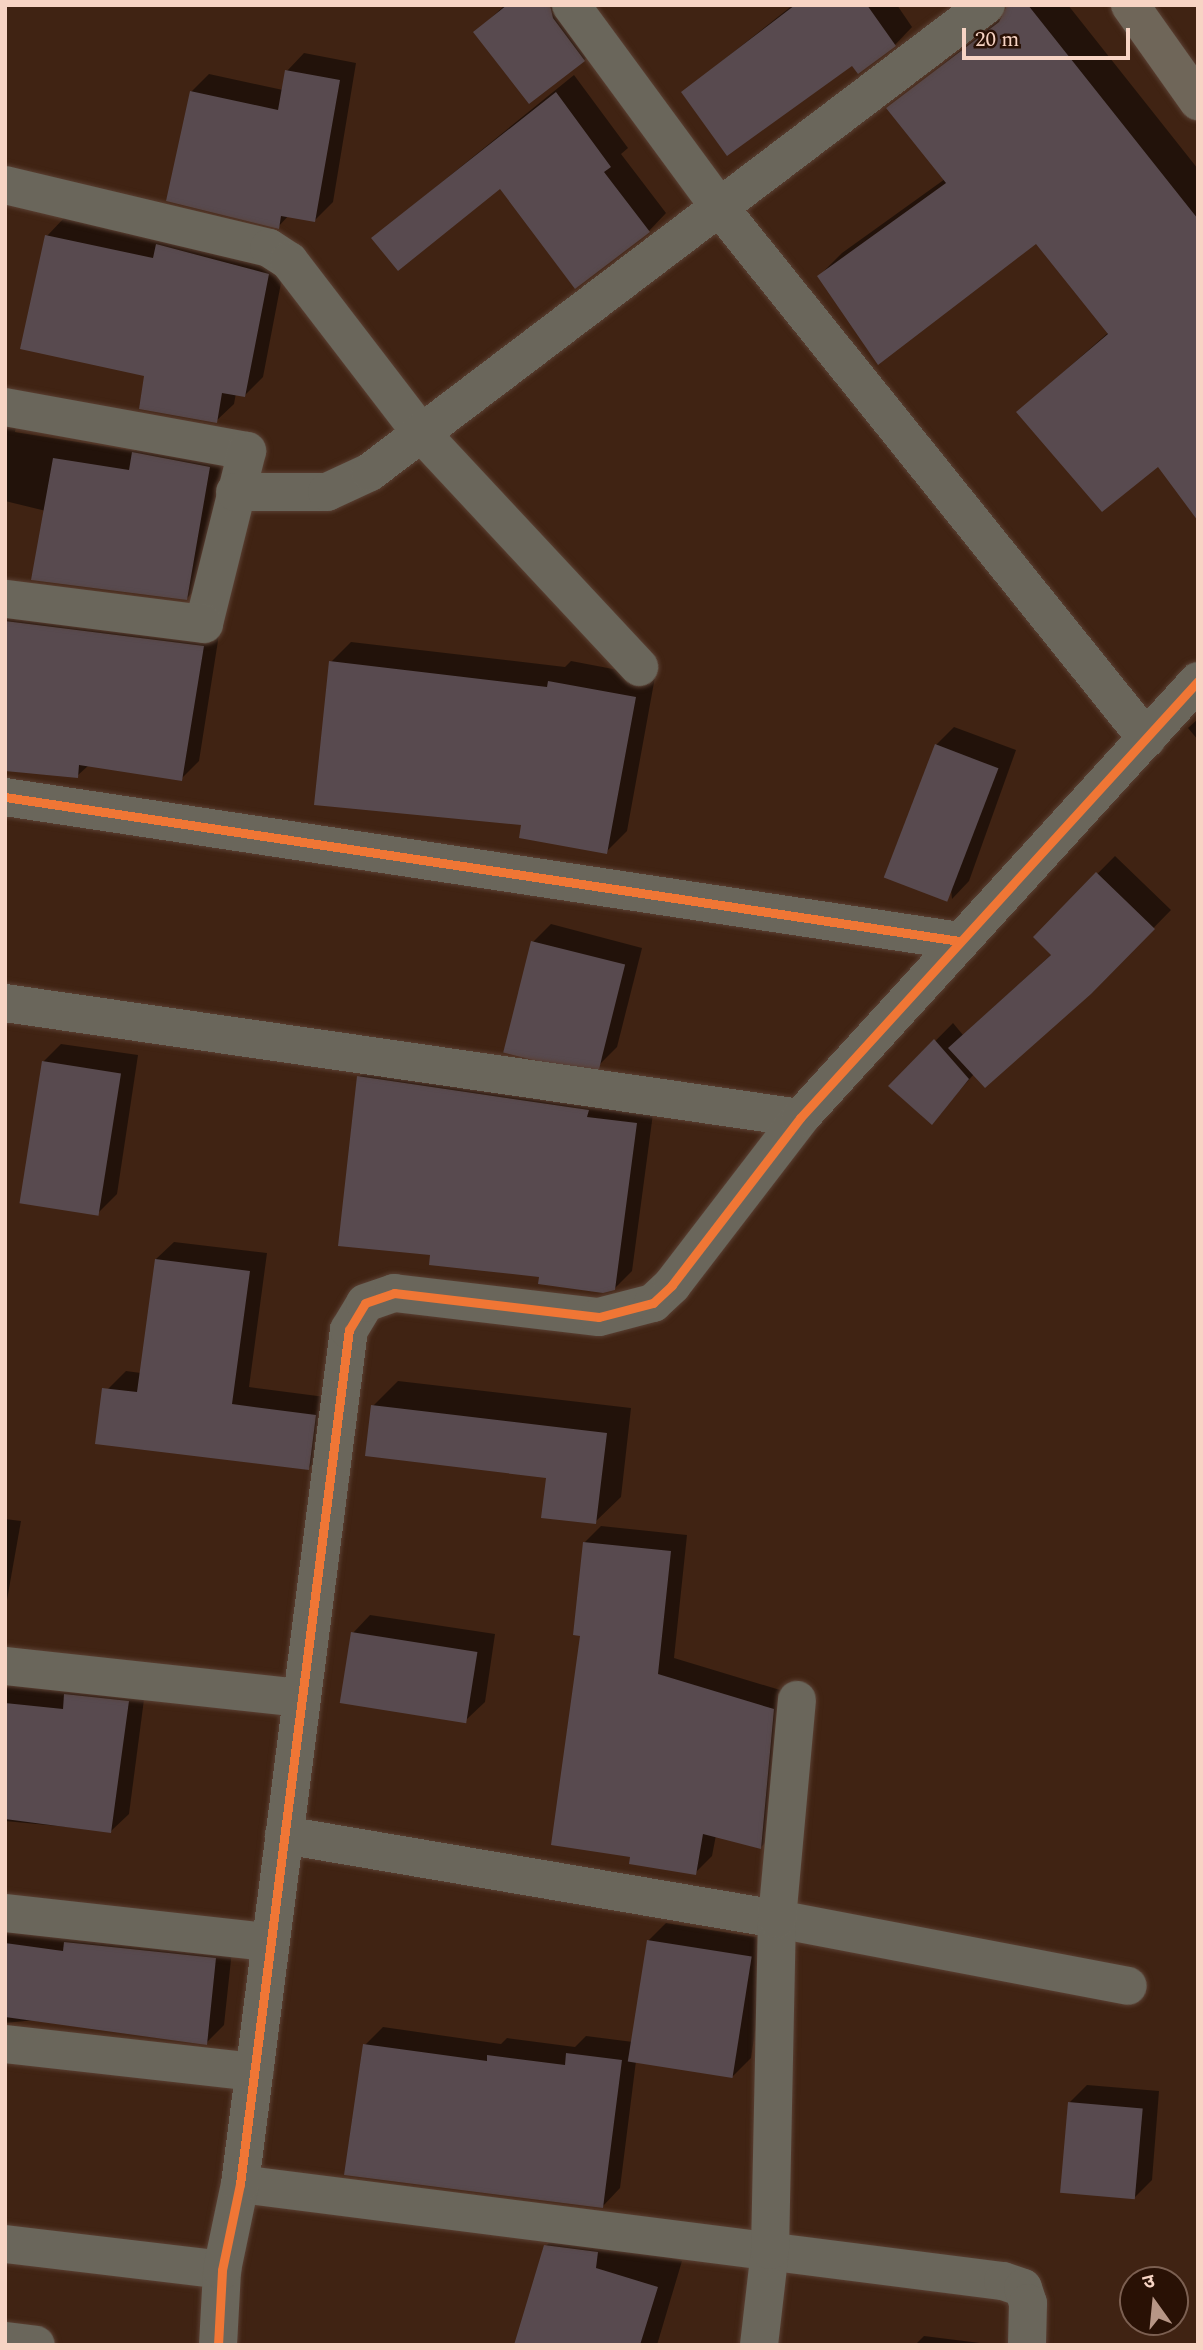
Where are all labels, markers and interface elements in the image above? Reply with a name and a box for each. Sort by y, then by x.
scale bar [965,14,1133,58]
text: 20 m [975,24,1019,56]
north arrow [1119,2266,1189,2336]
text: उ [1140,2267,1158,2298]

